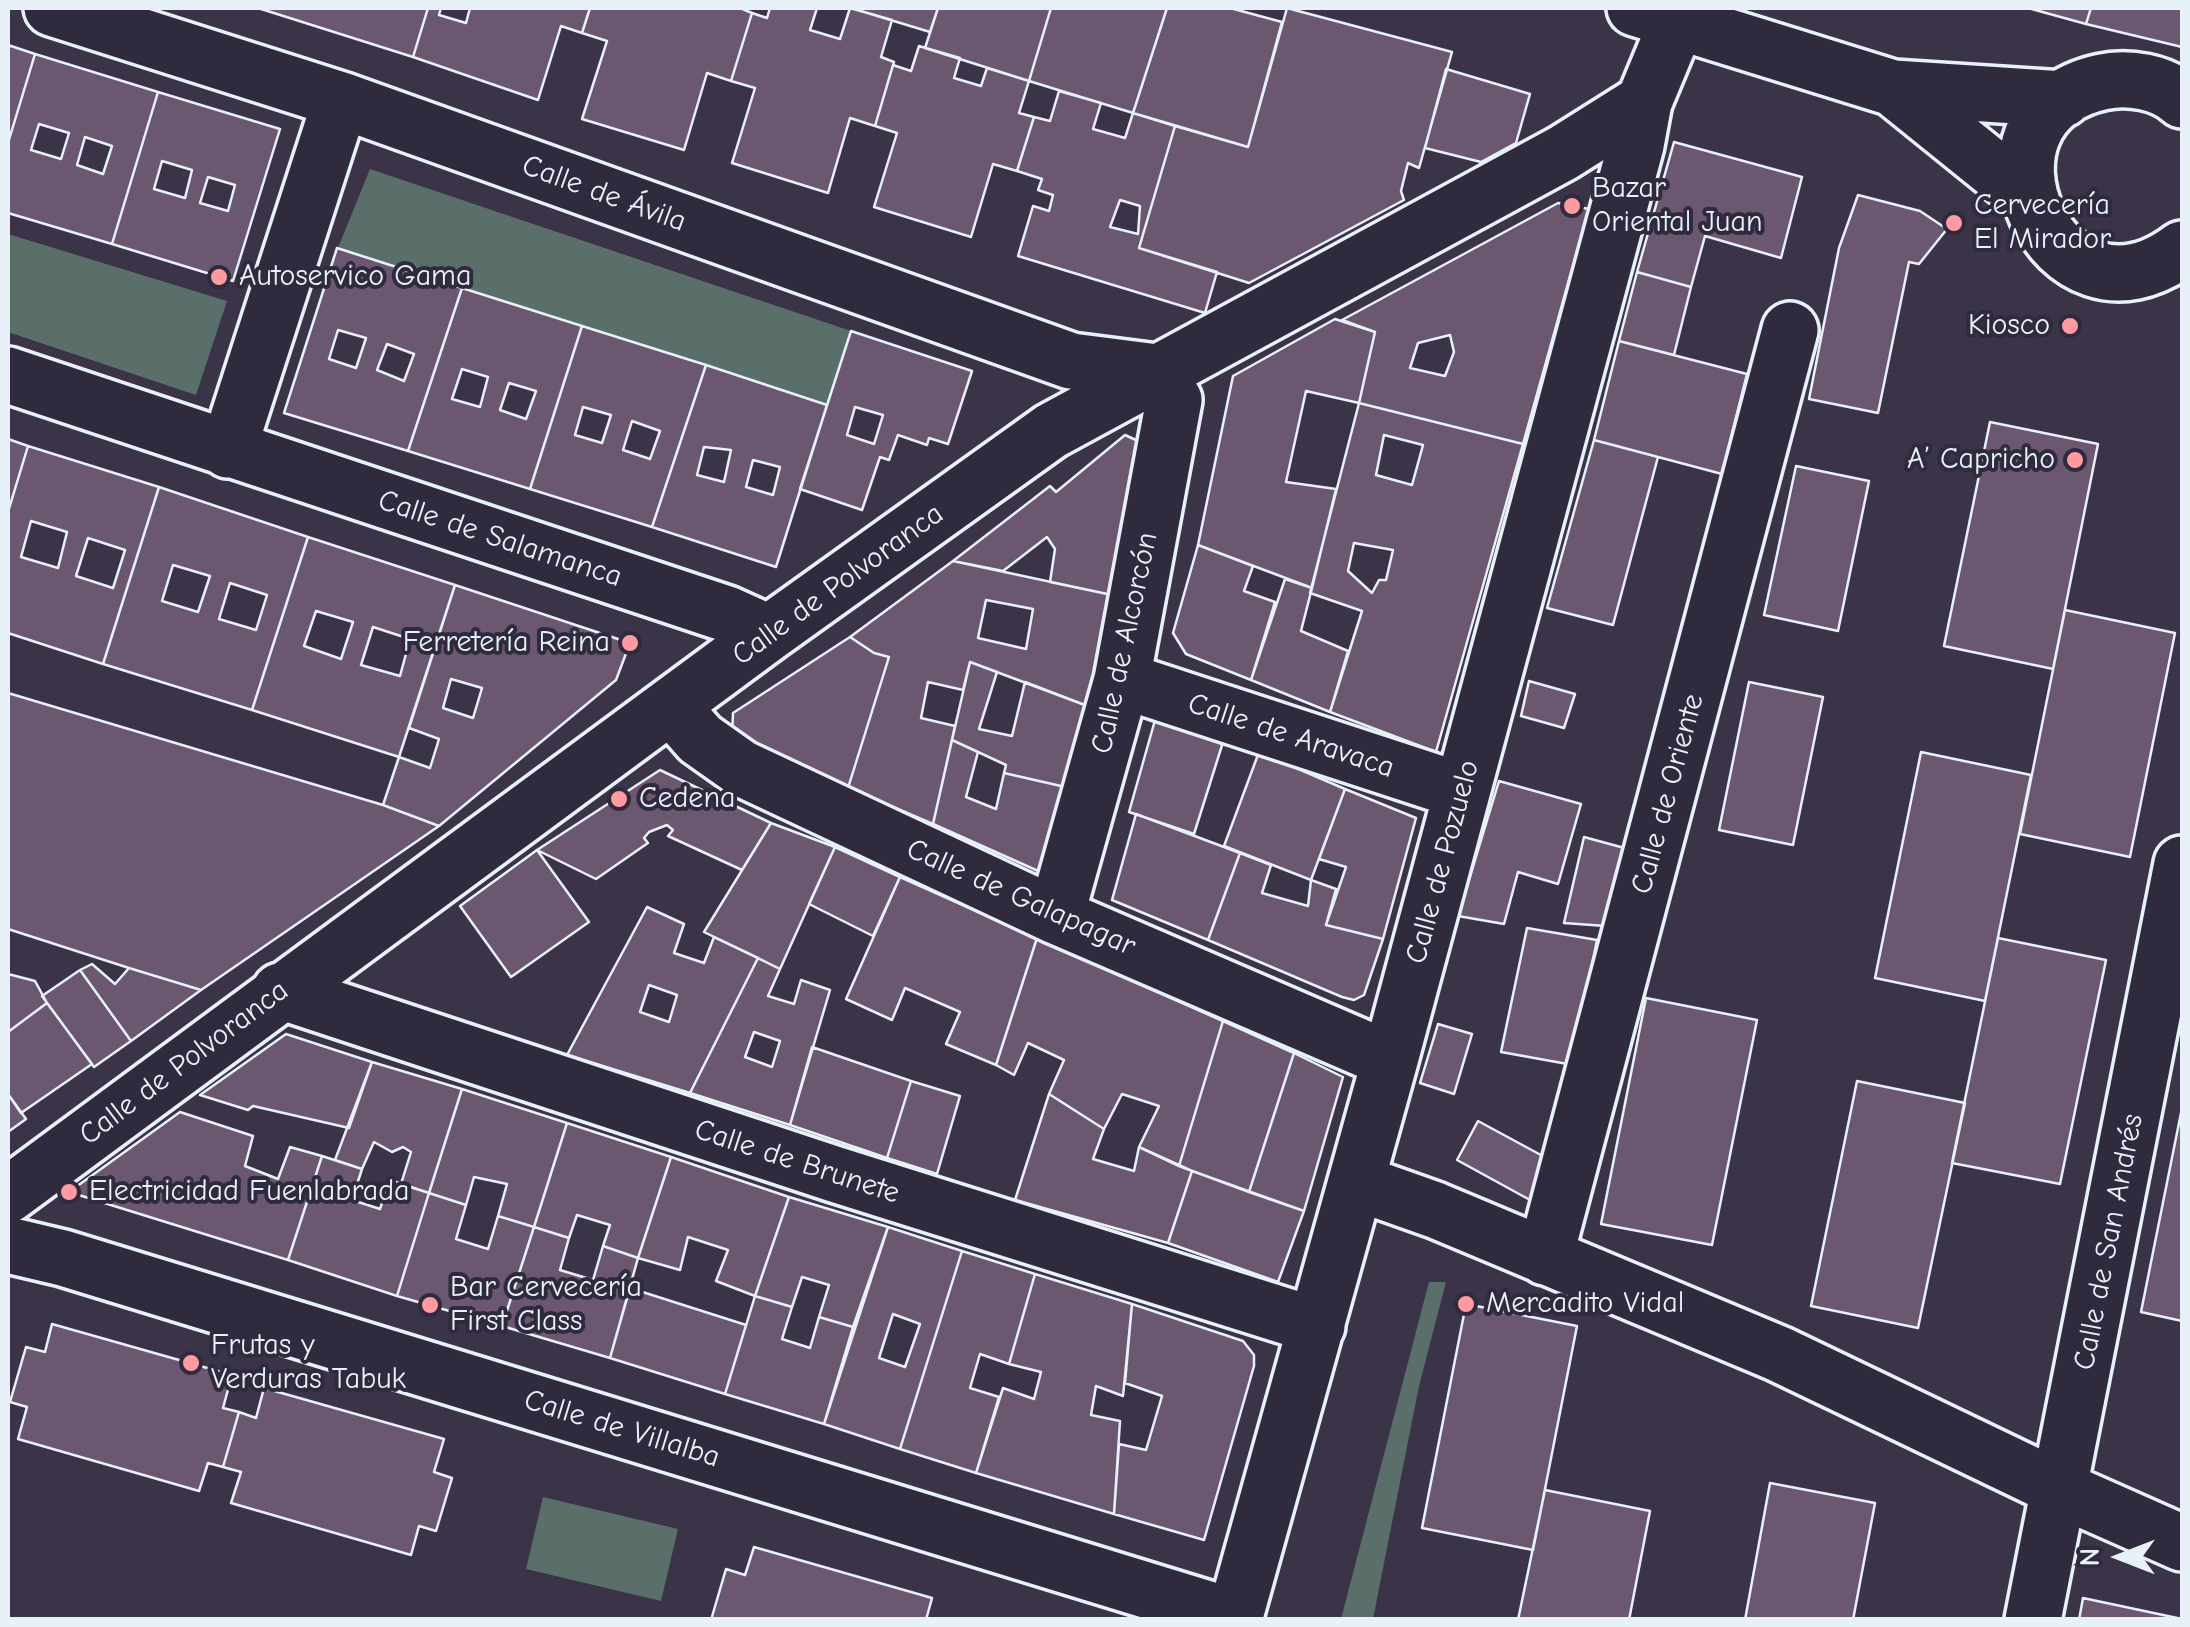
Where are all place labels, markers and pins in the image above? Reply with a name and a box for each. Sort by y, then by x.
place label: Bazar Oriental Juan [1592,171,1763,242]
place label: Cervecería El Mirador [1974,188,2111,258]
marker: Bazar Oriental Juan [1561,195,1583,217]
marker: Cervecería El Mirador [1943,212,1965,234]
place label: Autoservico Gama [239,259,471,295]
marker: Autoservico Gama [208,266,230,288]
place label: Kiosco [1968,308,2050,344]
marker: Kiosco [2059,315,2081,337]
place label: A’ Capricho [1907,442,2055,478]
marker: A’ Capricho [2064,449,2086,471]
place label: Ferretería Reina [403,625,610,661]
marker: Ferretería Reina [619,632,641,654]
place label: Cedena [639,781,735,817]
marker: Cedena [608,788,630,810]
place label: Electricidad Fuenlabrada [89,1174,410,1210]
marker: Electricidad Fuenlabrada [58,1181,80,1203]
place label: Bar Cervecería First Class [450,1270,642,1340]
place label: Mercadito Vidal [1486,1286,1684,1322]
marker: Mercadito Vidal [1455,1293,1477,1315]
marker: Bar Cervecería First Class [419,1294,441,1316]
place label: Frutas y Verduras Tabuk [211,1328,406,1398]
marker: Frutas y Verduras Tabuk [180,1352,202,1374]

